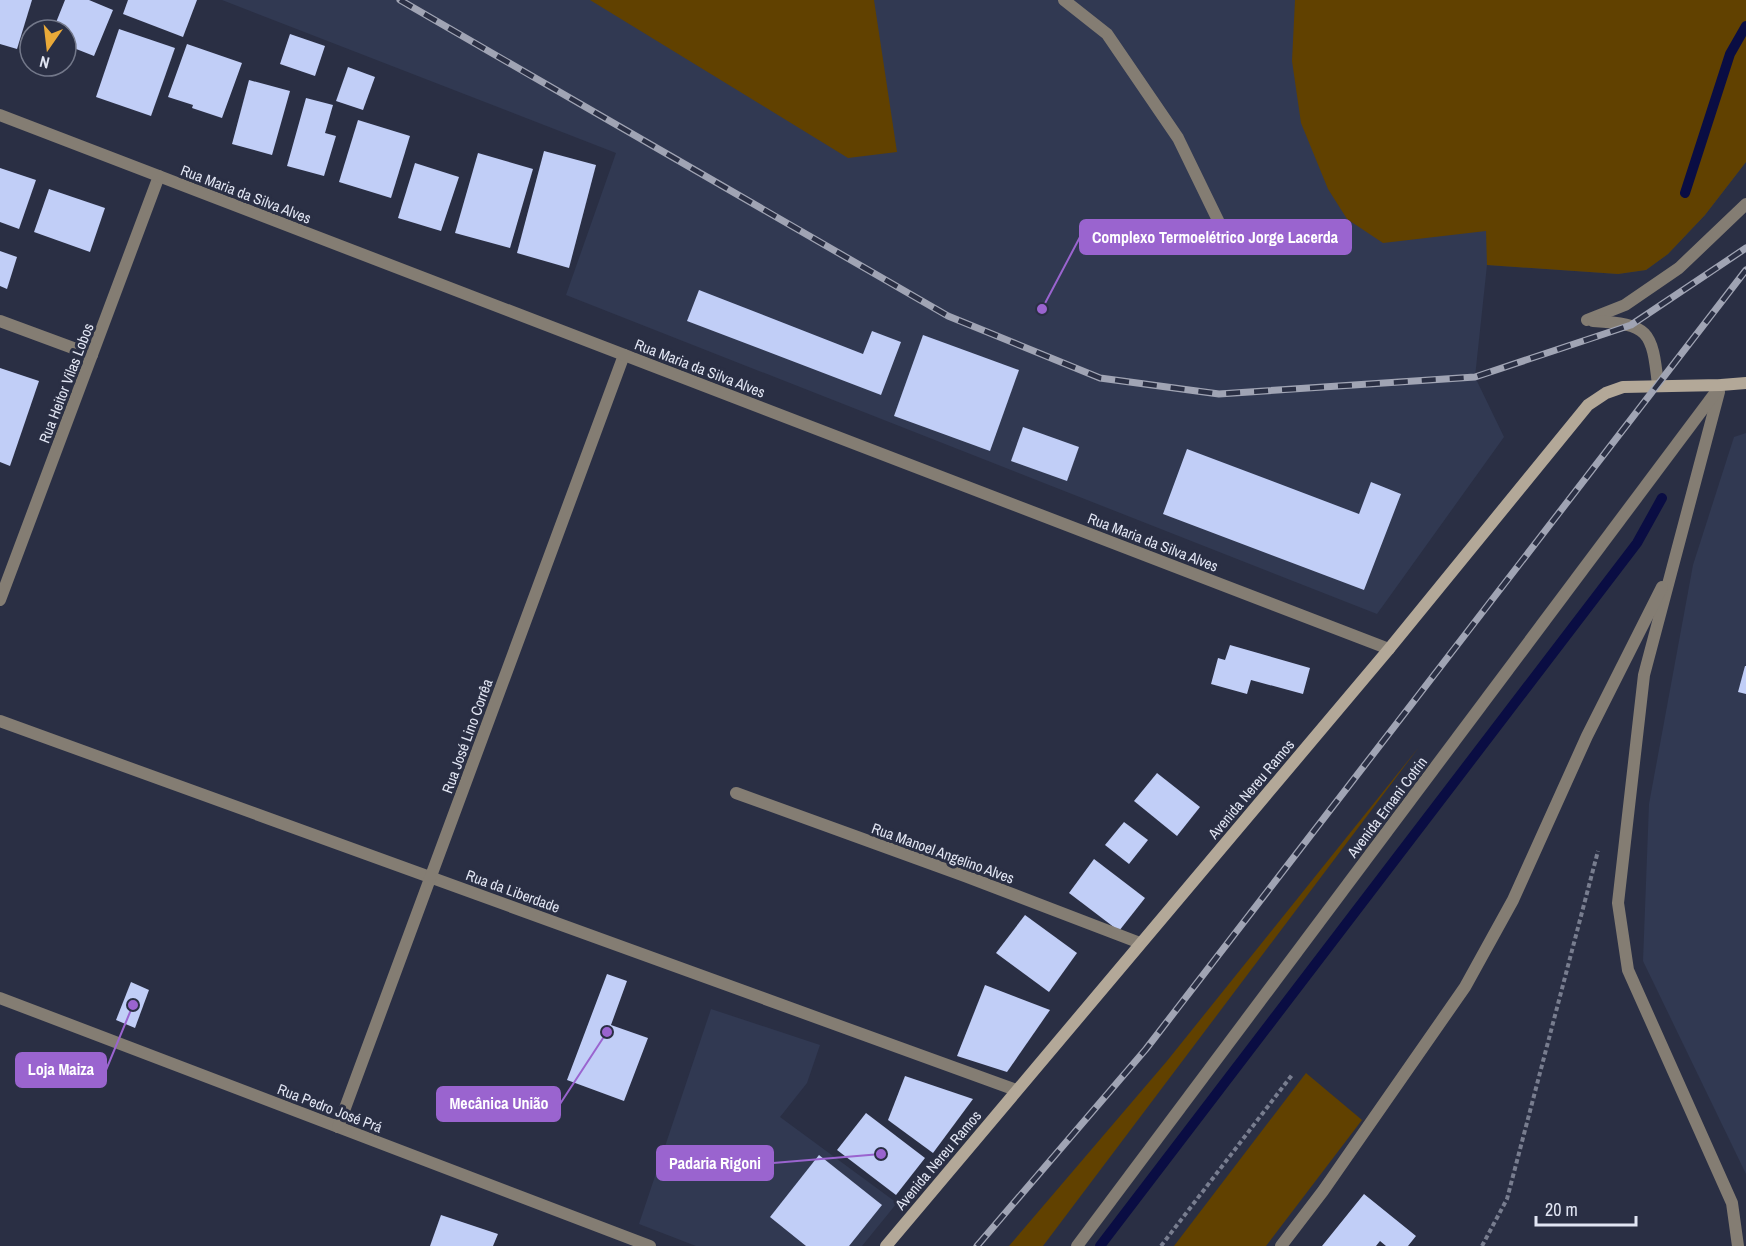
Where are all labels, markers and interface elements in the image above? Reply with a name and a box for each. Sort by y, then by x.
north arrow [18,18,78,78]
text: N [37,51,52,74]
street label: Rua Maria da Silva Alves [178,159,314,229]
callout: Complexo Termoelétrico Jorge Lacerda [1080,220,1351,254]
text: Complexo Termoelétrico Jorge Lacerda [1092,226,1339,248]
street label: Rua Heitor Vilas Lobos [33,320,99,446]
street label: Rua Maria da Silva Alves [632,333,768,403]
street label: Rua Maria da Silva Alves [1085,507,1221,577]
street label: Rua José Lino Corrêa [437,676,497,796]
street label: Avenida Nereu Ramos [1202,735,1299,844]
street label: Avenida Ernani Cotrin [1341,752,1432,863]
street label: Rua Manoel Angelino Alves [869,817,1017,889]
street label: Rua da Liberdade [463,864,563,918]
callout: Loja Maiza [16,1053,106,1087]
text: Loja Maiza [28,1058,95,1080]
street label: Rua Pedro José Prá [275,1078,386,1138]
callout: Mecânica União [437,1087,560,1121]
text: Mecânica União [449,1092,549,1114]
street label: Avenida Nereu Ramos [889,1106,986,1215]
callout: Padaria Rigoni [657,1146,773,1180]
text: Padaria Rigoni [669,1152,761,1174]
scale bar [1536,1189,1636,1227]
text: 20 m [1545,1197,1578,1222]

